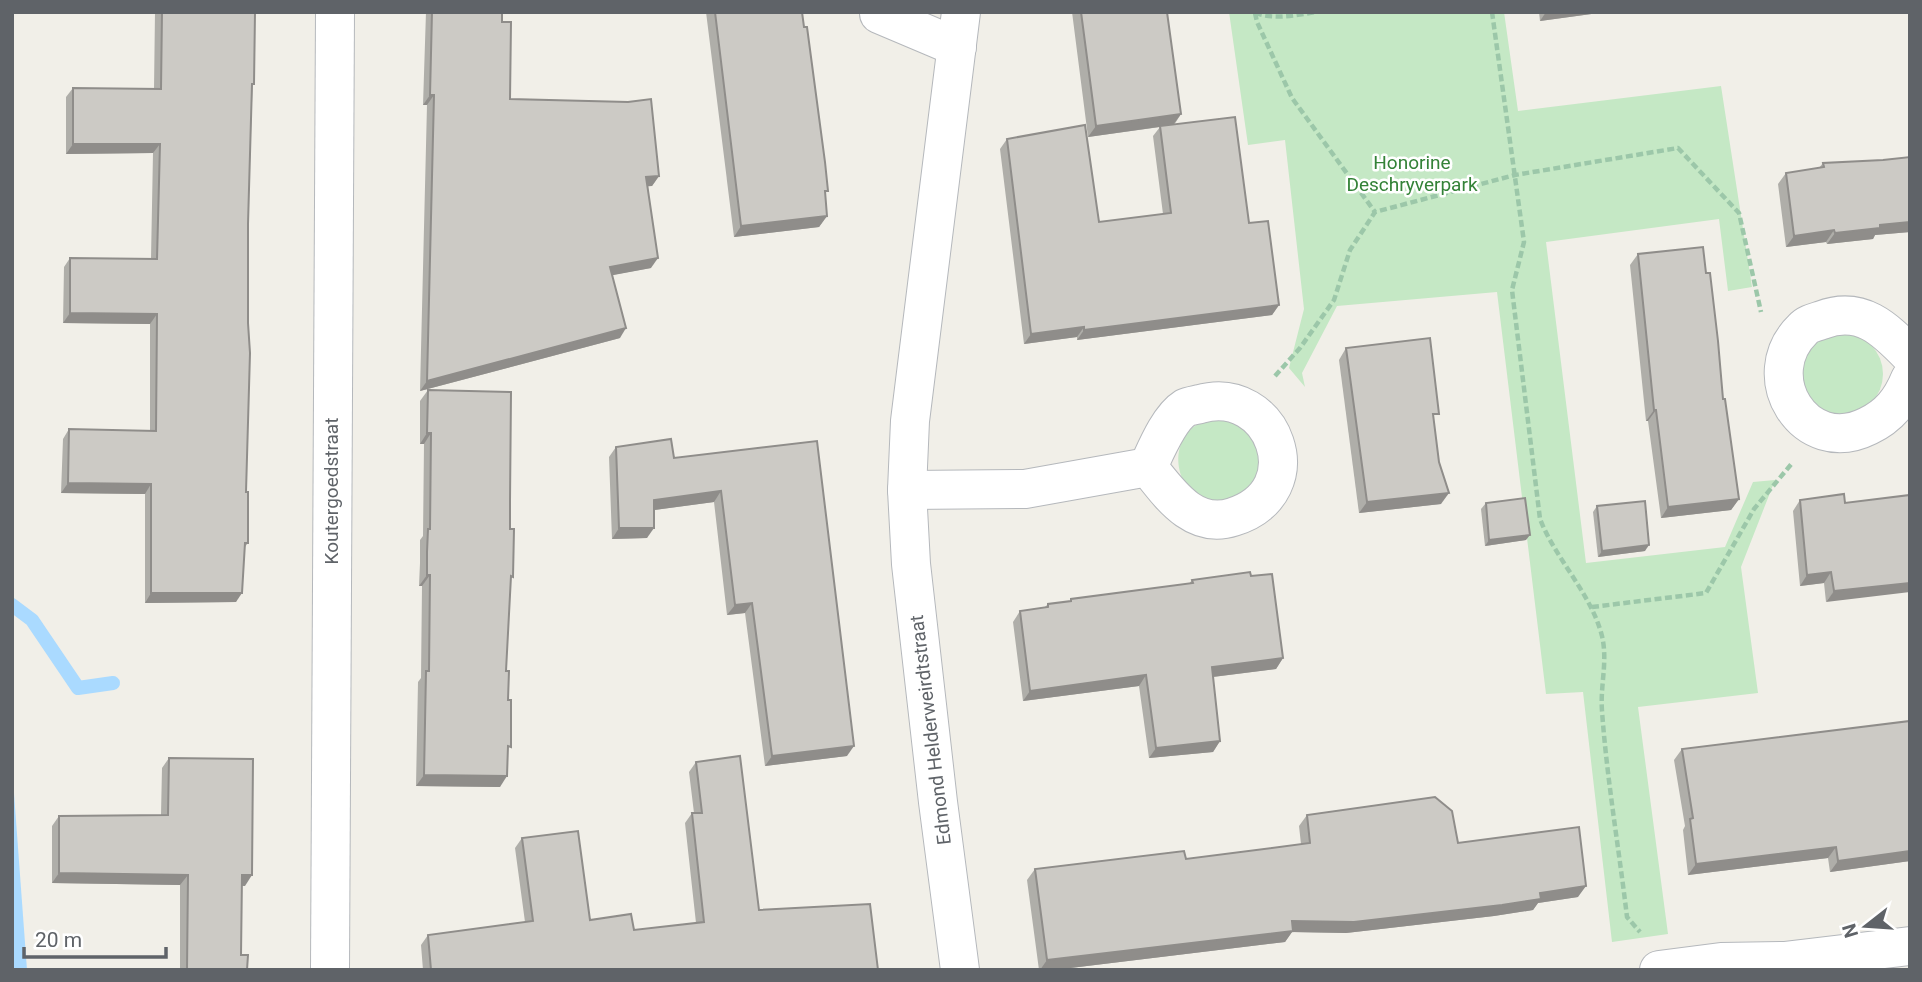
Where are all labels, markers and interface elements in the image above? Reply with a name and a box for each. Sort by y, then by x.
park label: Honorine Deschryverpark [1346,151,1478,196]
street label: Koutergoedstraat [320,418,343,564]
street label: Edmond Helderweirdtstraat [905,614,956,846]
north arrow [1831,891,1901,961]
scale bar [24,916,166,960]
text: N [1837,921,1863,941]
text: 20 m [35,928,82,952]

